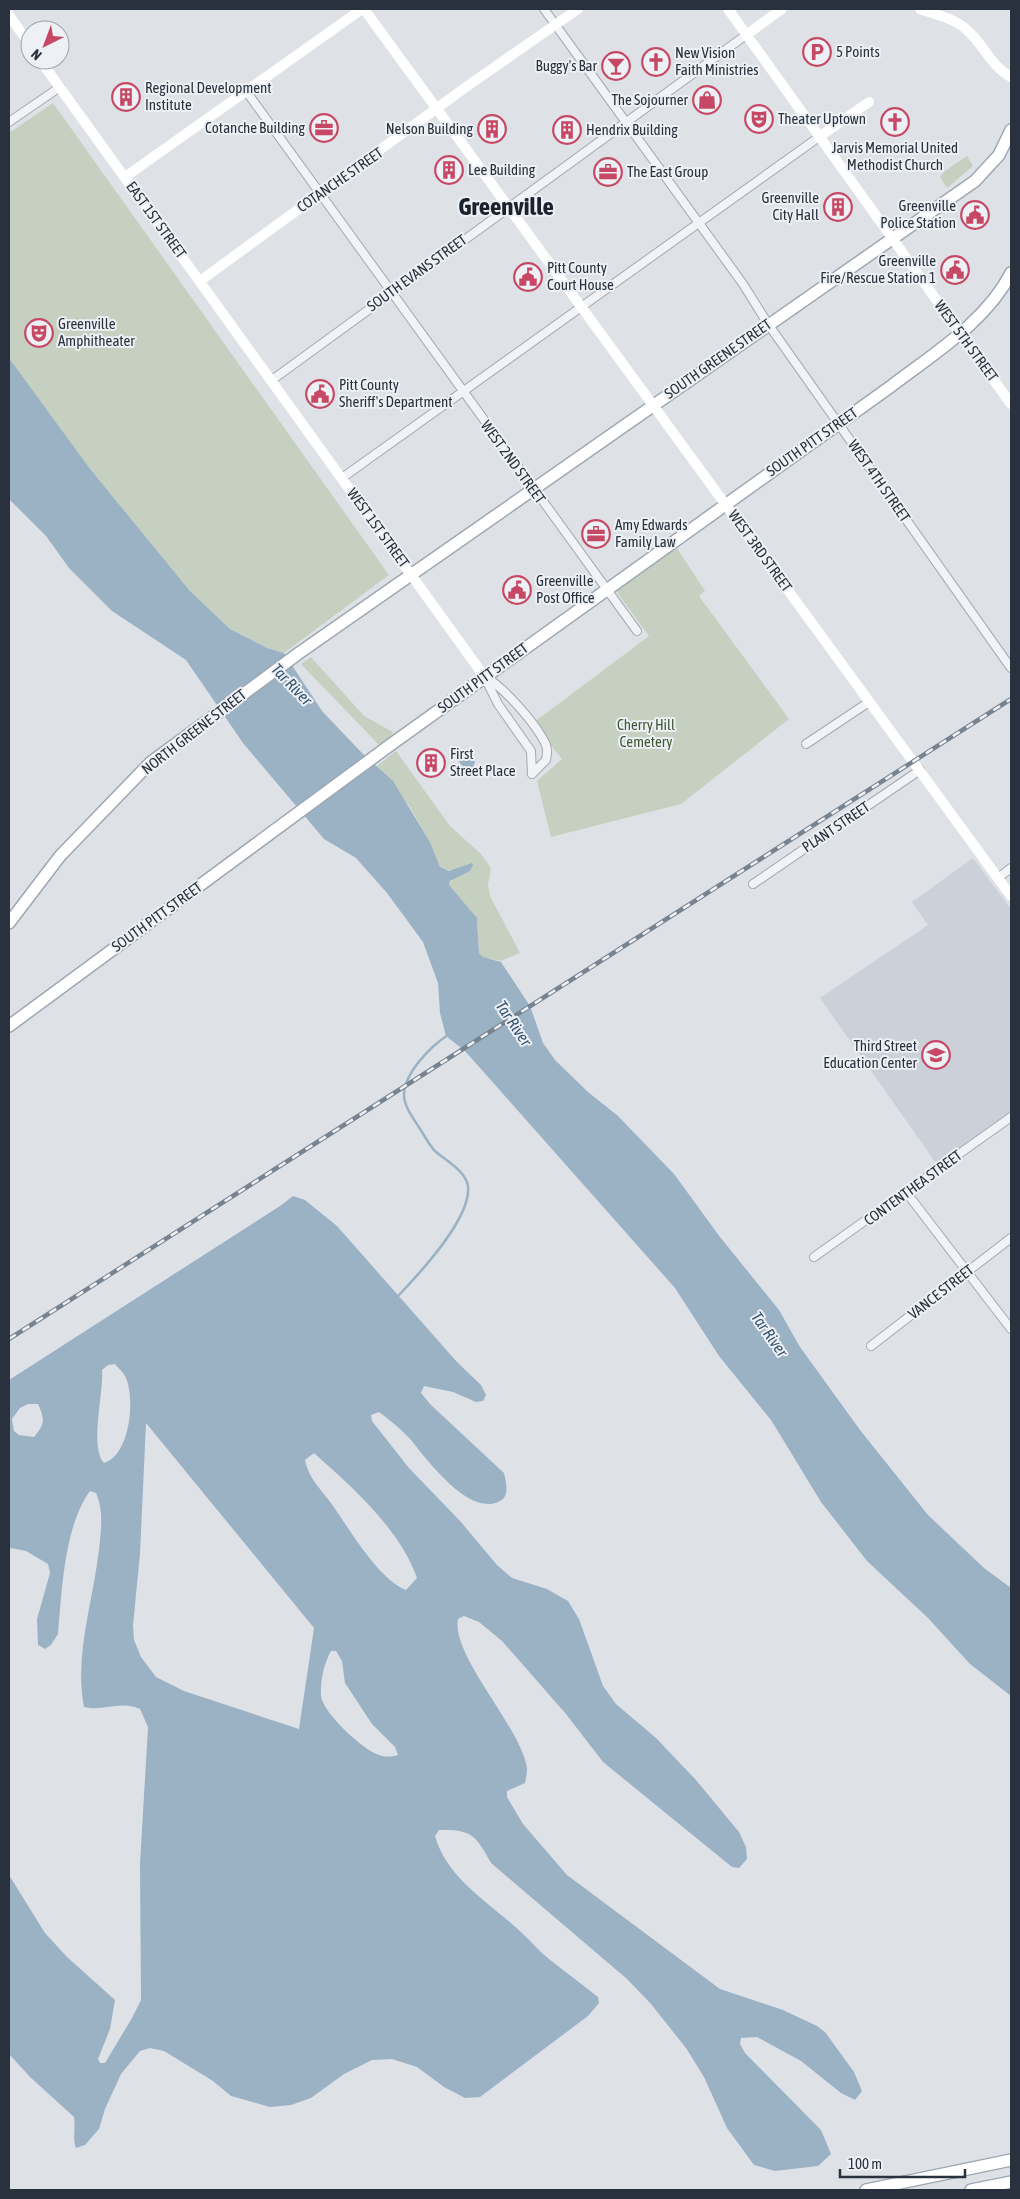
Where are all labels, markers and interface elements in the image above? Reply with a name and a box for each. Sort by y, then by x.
north arrow [20,20,70,70]
parking icon: 5 Points [802,37,832,67]
place label: 5 Points [836,43,880,60]
place label: New Vision Faith Ministries [675,44,759,78]
text: N [28,46,45,63]
church icon: New Vision Faith Ministries [641,47,671,77]
bar icon: Buggy's Bar [601,51,631,81]
place label: Buggy's Bar [536,57,598,74]
place label: Regional Development Institute [145,79,272,113]
building icon: Regional Development Institute [111,82,141,112]
shop icon: The Sojourner [692,85,722,115]
place label: The Sojourner [612,91,689,108]
theatre icon: Theater Uptown [744,104,774,134]
church icon: Jarvis Memorial United Methodist Church [880,107,910,137]
place label: Theater Uptown [778,110,866,127]
office icon: Cotanche Building [309,113,339,143]
building icon: Nelson Building [477,114,507,144]
building icon: Hendrix Building [552,115,582,145]
place label: Cotanche Building [205,119,306,136]
place label: Nelson Building [386,120,474,137]
place label: Hendrix Building [586,121,678,138]
place label: Jarvis Memorial United Methodist Church [832,139,958,173]
street label: COTANCHE STREET [294,143,386,215]
building icon: Lee Building [434,155,464,185]
office icon: The East Group [593,157,623,187]
place label: Lee Building [468,161,536,178]
place label: The East Group [627,163,708,180]
street label: EAST 1ST STREET [123,178,190,262]
place label: Greenville City Hall [762,189,819,223]
district label: Greenville [458,192,554,220]
building icon: Greenville City Hall [823,192,853,222]
place label: Greenville Police Station [880,197,956,231]
public building icon: Greenville Police Station [960,200,990,230]
street label: SOUTH EVANS STREET [364,230,470,314]
place label: Greenville Fire/Rescue Station 1 [820,252,936,286]
public building icon: Greenville Fire/Rescue Station 1 [940,255,970,285]
place label: Pitt County Court House [547,259,614,293]
public building icon: Pitt County Court House [513,262,543,292]
street label: WEST 5TH STREET [931,297,1002,385]
place label: Greenville Amphitheater [58,315,135,349]
street label: SOUTH GREENE STREET [661,315,775,402]
theatre icon: Greenville Amphitheater [24,318,54,348]
place label: Pitt County Sheriff's Department [339,376,453,410]
public building icon: Pitt County Sheriff's Department [305,379,335,409]
street label: SOUTH PITT STREET [763,404,861,479]
street label: WEST 2ND STREET [478,417,549,507]
street label: WEST 4TH STREET [845,436,914,525]
street label: WEST 1ST STREET [344,485,413,571]
street label: WEST 3RD STREET [725,506,796,595]
place label: Amy Edwards Family Law [615,516,688,550]
office icon: Amy Edwards Family Law [581,519,611,549]
place label: Greenville Post Office [536,572,595,606]
public building icon: Greenville Post Office [502,575,532,605]
street label: SOUTH PITT STREET [434,639,531,716]
water label: Tar River [268,660,317,709]
street label: NORTH GREENE STREET [138,685,250,778]
park label: Cherry Hill Cemetery [617,716,675,750]
place label: First Street Place [450,745,516,779]
building icon: First Street Place [416,748,446,778]
street label: PLANT STREET [799,798,873,855]
street label: SOUTH PITT STREET [108,878,205,955]
water label: Tar River [492,997,536,1050]
place label: Third Street Education Center [823,1037,918,1071]
school or university icon: Third Street Education Center [921,1040,951,1070]
street label: CONTENTHEA STREET [860,1146,965,1229]
street label: VANCE STREET [905,1261,977,1322]
water label: Tar River [748,1308,793,1361]
scale bar [840,2146,965,2178]
text: 100 m [848,2155,882,2172]

